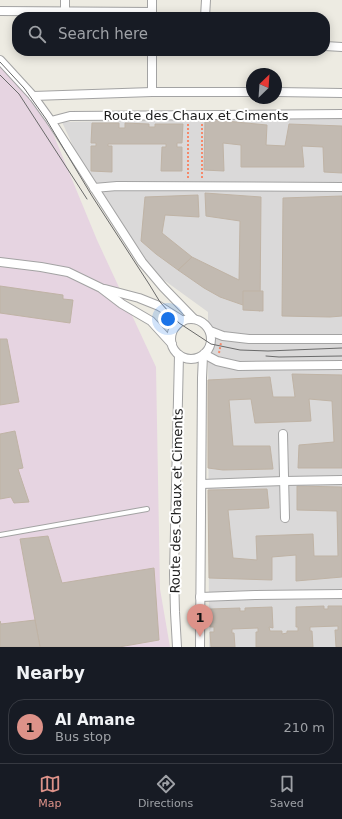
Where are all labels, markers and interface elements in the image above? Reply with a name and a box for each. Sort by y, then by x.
search box [12,12,330,56]
icon: search [26,23,48,45]
text: Search here [58,25,148,43]
north arrow [246,68,282,104]
street label: Route des Chaux et Ciments [103,108,289,123]
your location [158,309,178,329]
street label: Route des Chaux et Ciments [167,408,186,594]
pin: 1 [187,604,213,637]
text: Nearby [16,663,85,683]
text: Al Amane [55,711,135,729]
text: 1 [25,720,35,735]
text: 210 m [283,720,325,735]
text: Bus stop [55,729,111,744]
tab: Map [38,773,61,810]
tab: Directions [138,773,193,810]
tab: Saved [270,773,304,810]

